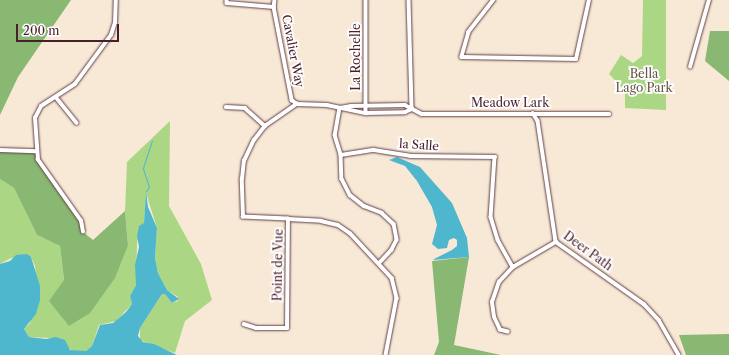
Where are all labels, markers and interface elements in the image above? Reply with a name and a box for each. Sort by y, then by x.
street label: Cavalier Way [279,13,307,89]
scale bar [18,16,121,42]
text: 200 m [23,23,60,38]
street label: La Rochelle [349,23,363,91]
park label: Bella Lago Park [615,67,673,95]
street label: Meadow Lark [471,96,549,110]
street label: la Salle [398,136,440,154]
street label: Point de Vue [270,228,286,302]
street label: Deer Path [561,228,615,274]

